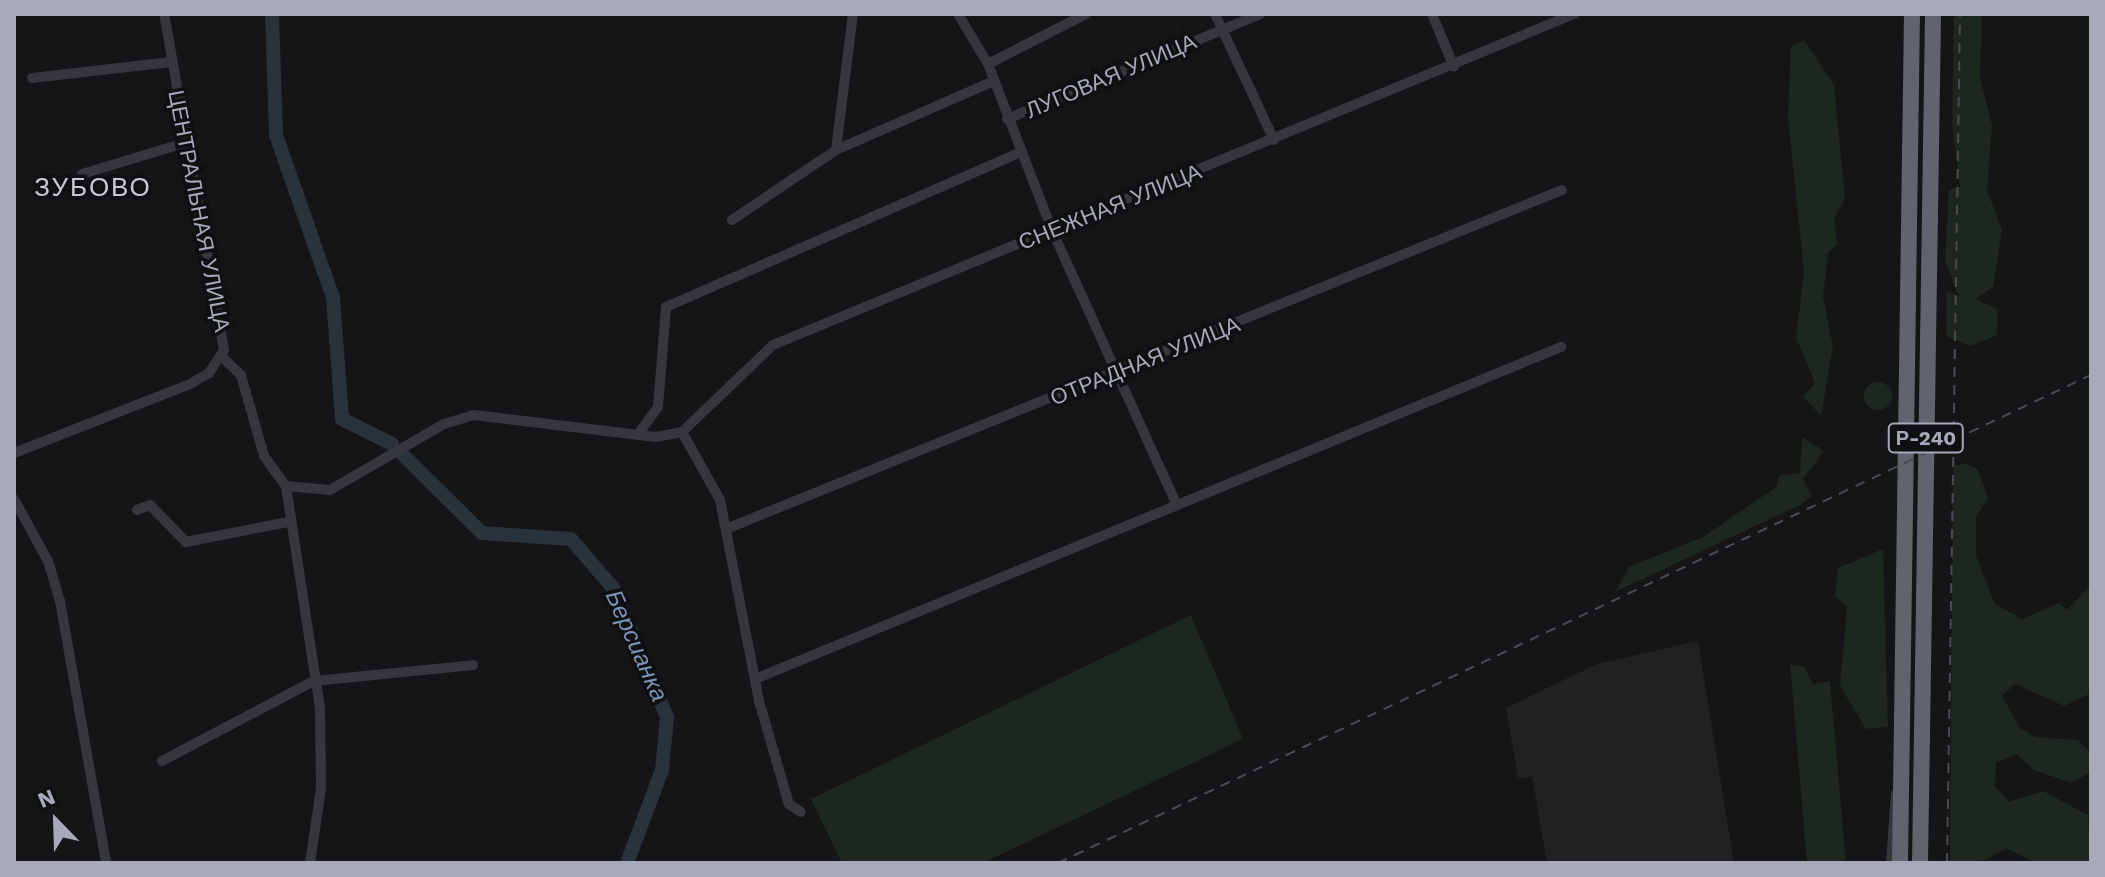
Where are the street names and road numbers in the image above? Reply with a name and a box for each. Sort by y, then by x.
street label: ЛУГОВАЯ УЛИЦА [1022,28,1200,124]
street label: ЦЕНТРАЛЬНАЯ УЛИЦА [163,88,235,334]
street label: СНЕЖНАЯ УЛИЦА [1015,158,1205,256]
street label: ОТРАДНАЯ УЛИЦА [1046,311,1244,411]
road number: Р-240 [1886,422,1966,454]

